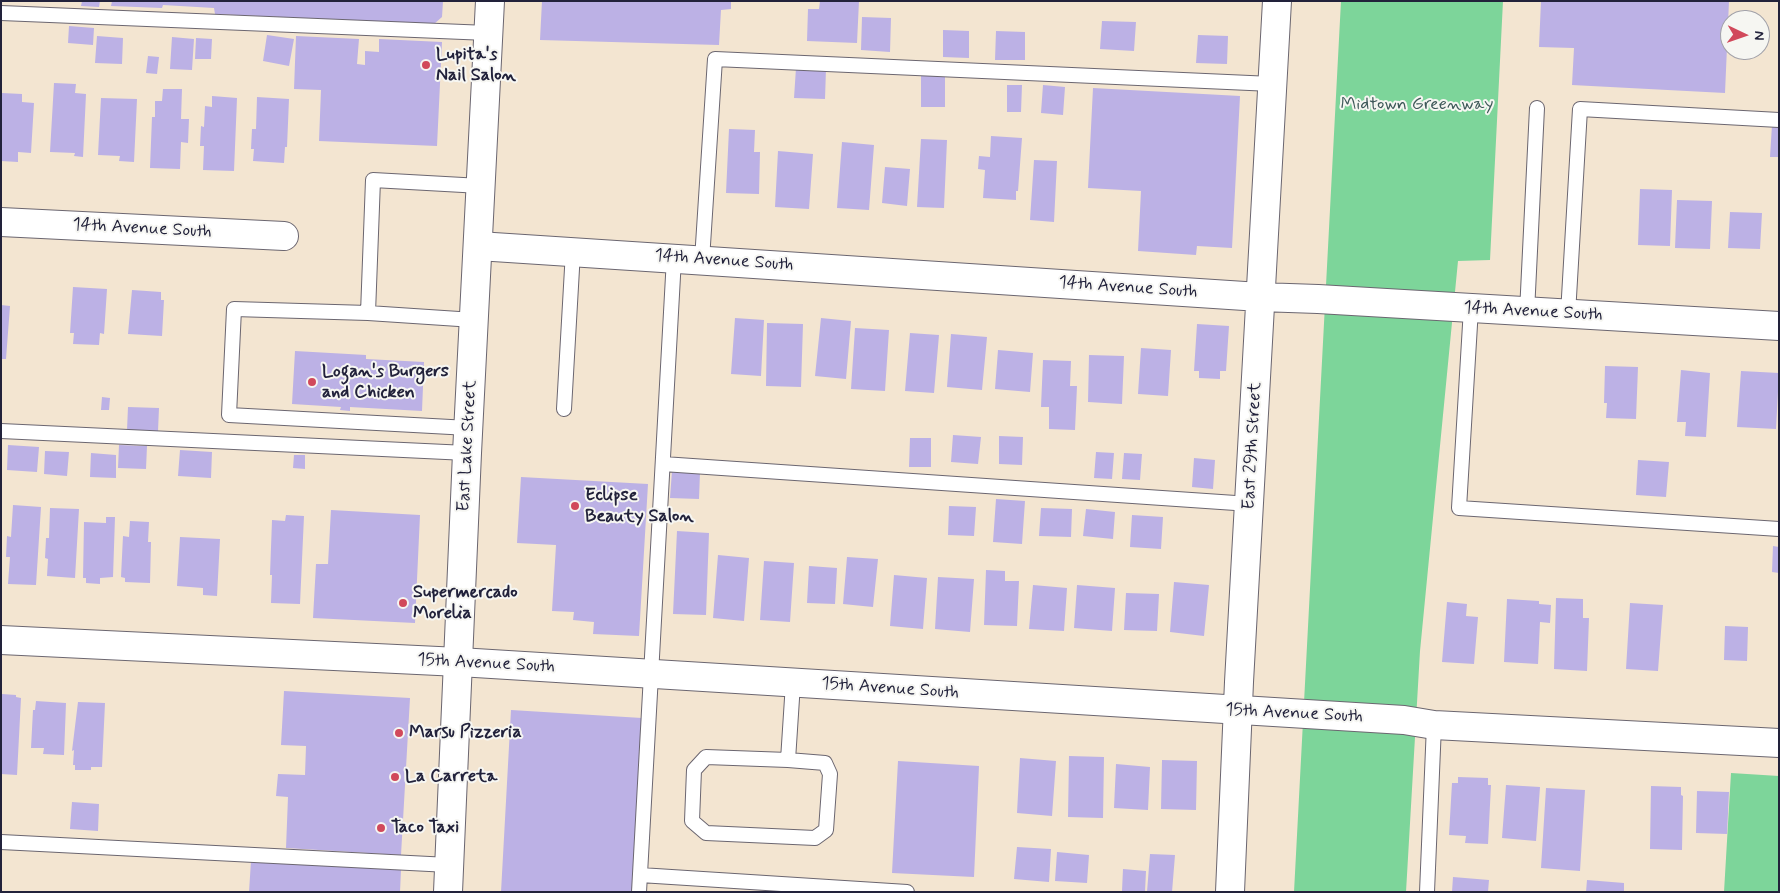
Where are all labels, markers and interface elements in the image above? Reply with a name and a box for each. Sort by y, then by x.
north arrow [1720,10,1770,60]
text: N [1750,31,1768,41]
place label: Lupita's Nail Salon [436,44,516,86]
marker: Lupita's Nail Salon [420,59,432,71]
park label: Midtown Greenway [1341,94,1493,116]
street label: 14th Avenue South [72,215,212,243]
street label: 14th Avenue South [654,245,794,277]
street label: 14th Avenue South [1058,272,1198,304]
street label: 14th Avenue South [1463,298,1603,326]
place label: Logan's Burgers and Chicken [322,361,449,404]
marker: Logan's Burgers and Chicken [306,376,318,388]
street label: East Lake Street [454,380,482,512]
street label: East 29th Street [1239,382,1267,510]
place label: Eclipse Beauty Salon [585,485,694,528]
marker: Eclipse Beauty Salon [569,500,581,512]
place label: Supermercado Morelia [413,582,518,624]
marker: Supermercado Morelia [397,597,409,609]
street label: 15th Avenue South [417,650,555,678]
street label: 15th Avenue South [820,673,960,705]
street label: 15th Avenue South [1225,700,1363,728]
place label: Marsu Pizzeria [409,722,522,744]
marker: Marsu Pizzeria [393,727,405,739]
place label: La Carreta [405,766,497,788]
marker: La Carreta [389,771,401,783]
place label: Taco Taxi [391,817,459,839]
marker: Taco Taxi [375,822,387,834]

